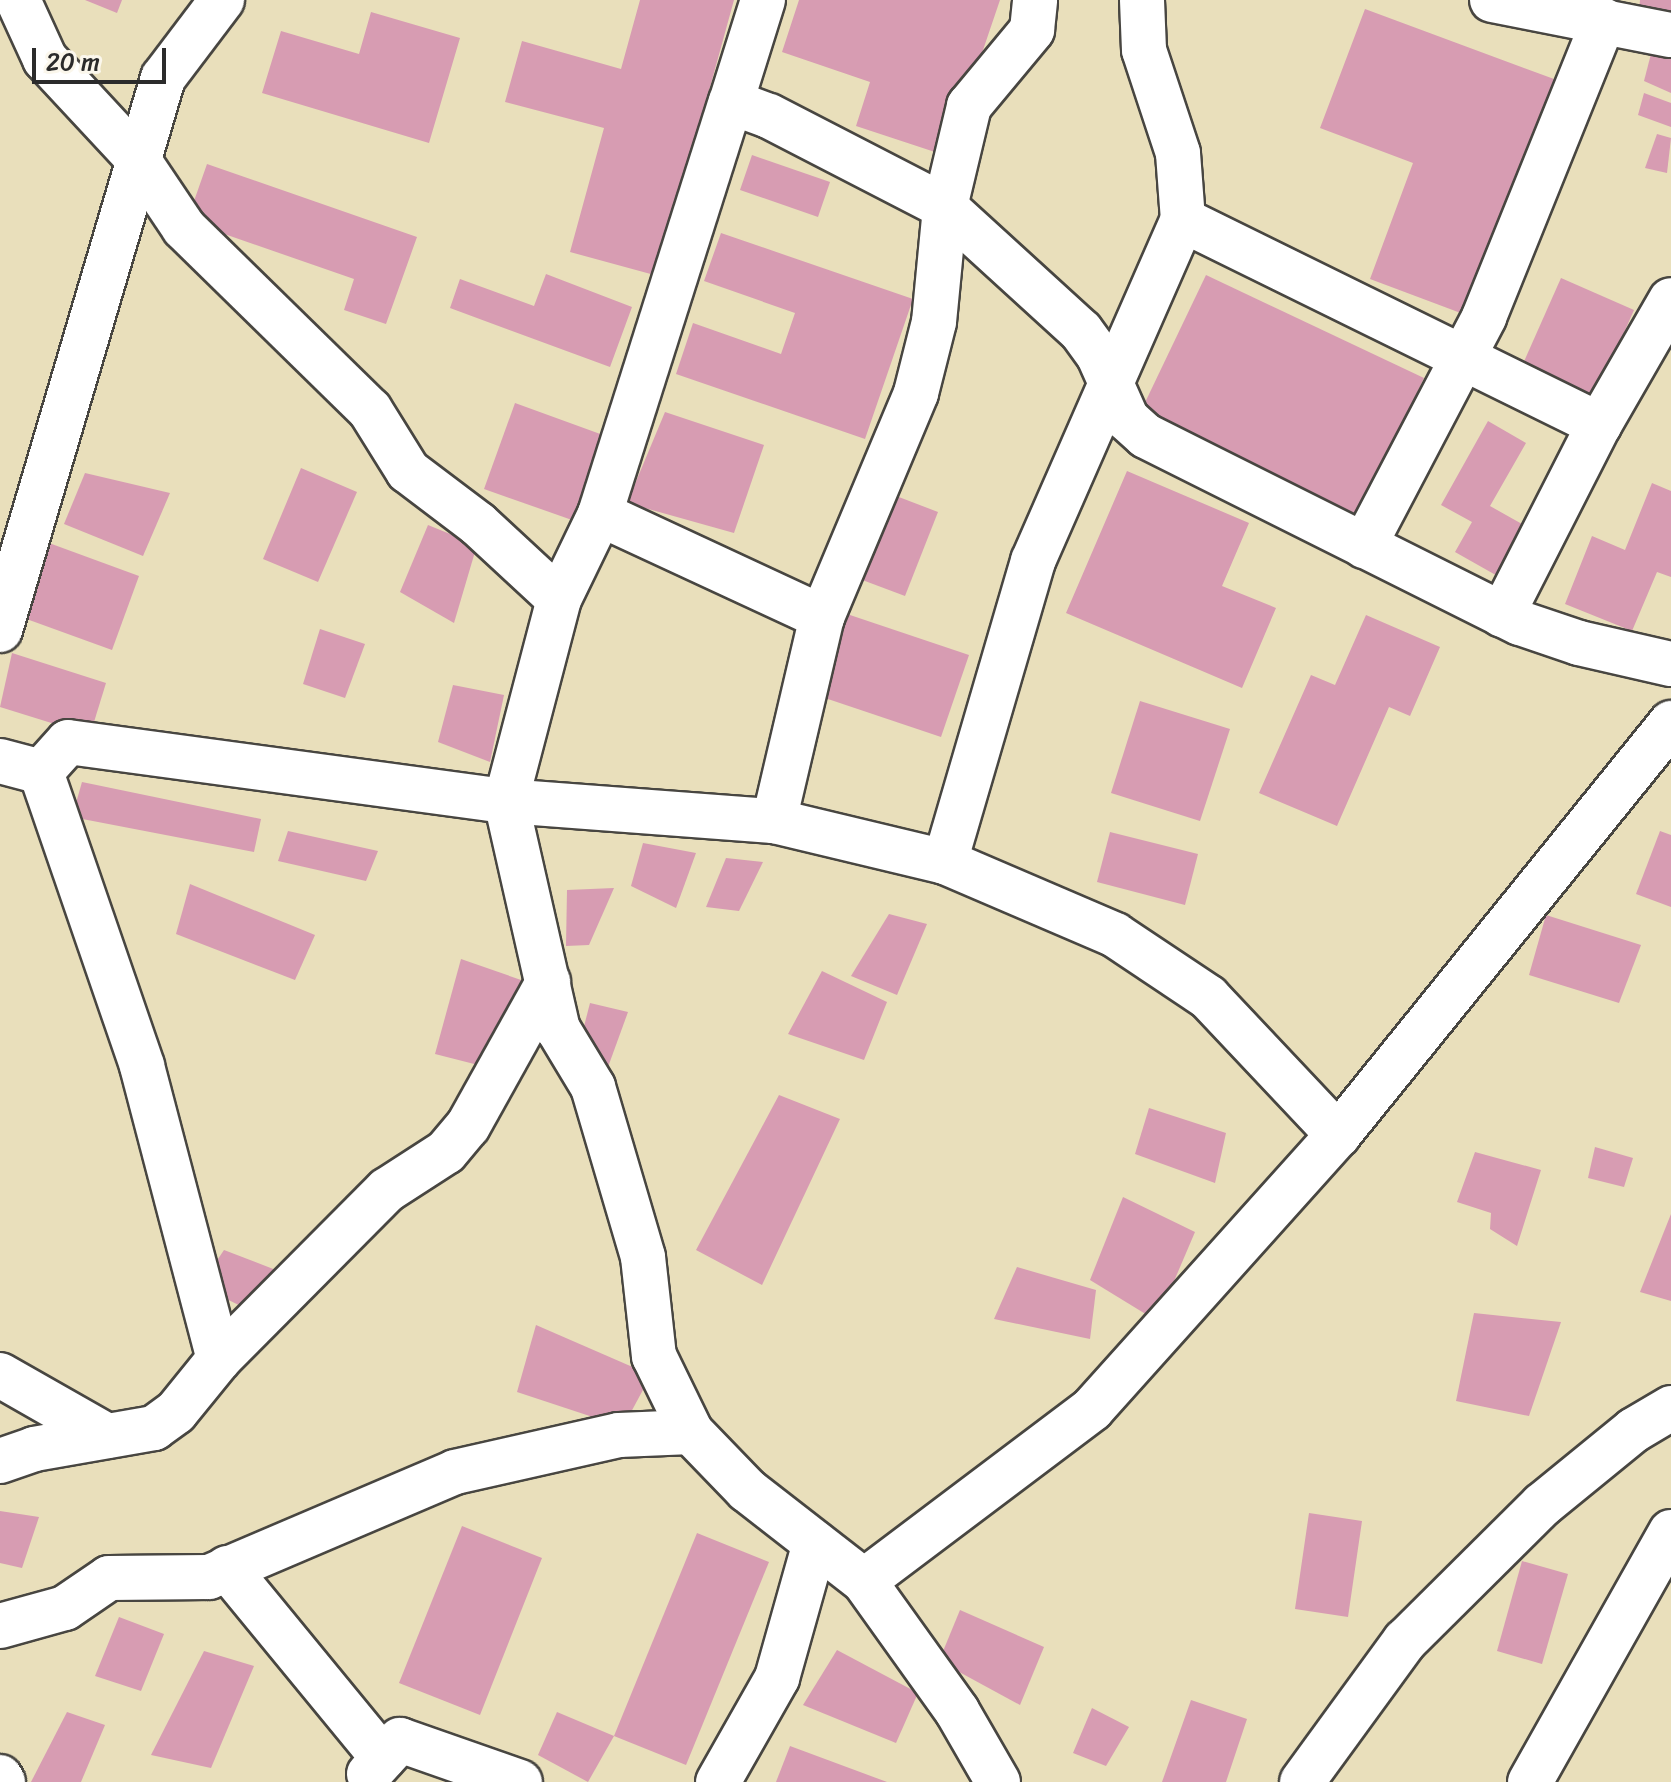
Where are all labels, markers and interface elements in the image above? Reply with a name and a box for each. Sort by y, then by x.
scale bar [36,32,170,82]
text: 20 m [46,41,100,83]

